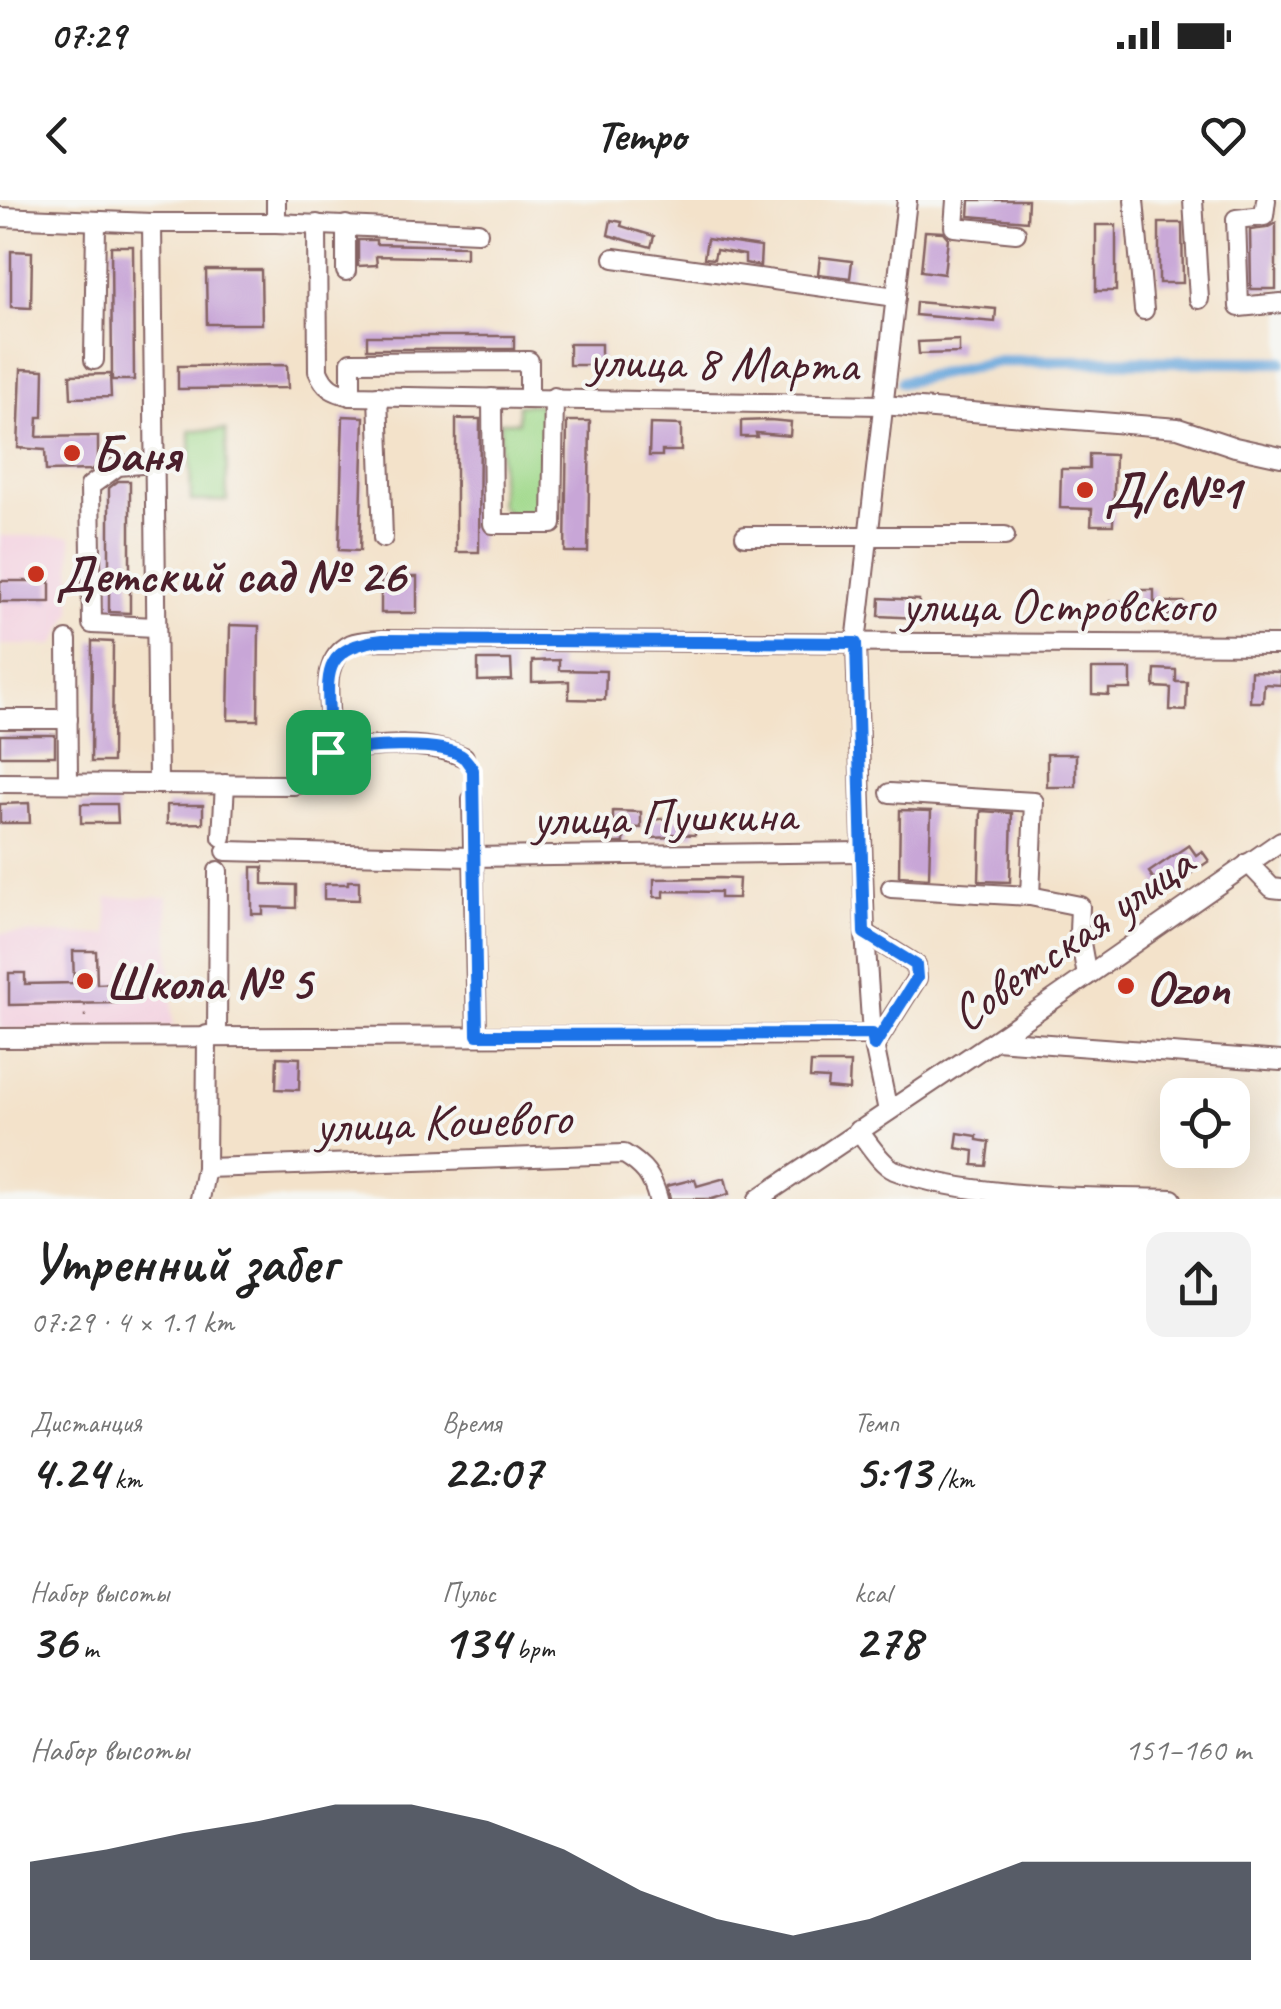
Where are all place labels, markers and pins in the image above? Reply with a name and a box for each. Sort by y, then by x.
place label: Баня [92,423,184,486]
marker: Баня [61,442,83,464]
place label: Д/с№1 [1105,460,1246,523]
marker: Д/с№1 [1074,479,1096,501]
place label: Детский сад № 26 [56,544,408,607]
marker: Детский сад № 26 [25,563,47,585]
pin [286,710,371,795]
place label: Школа № 5 [105,951,316,1014]
place label: Ozon [1146,956,1231,1019]
marker: Школа № 5 [74,970,96,992]
marker: Ozon [1115,975,1137,997]

